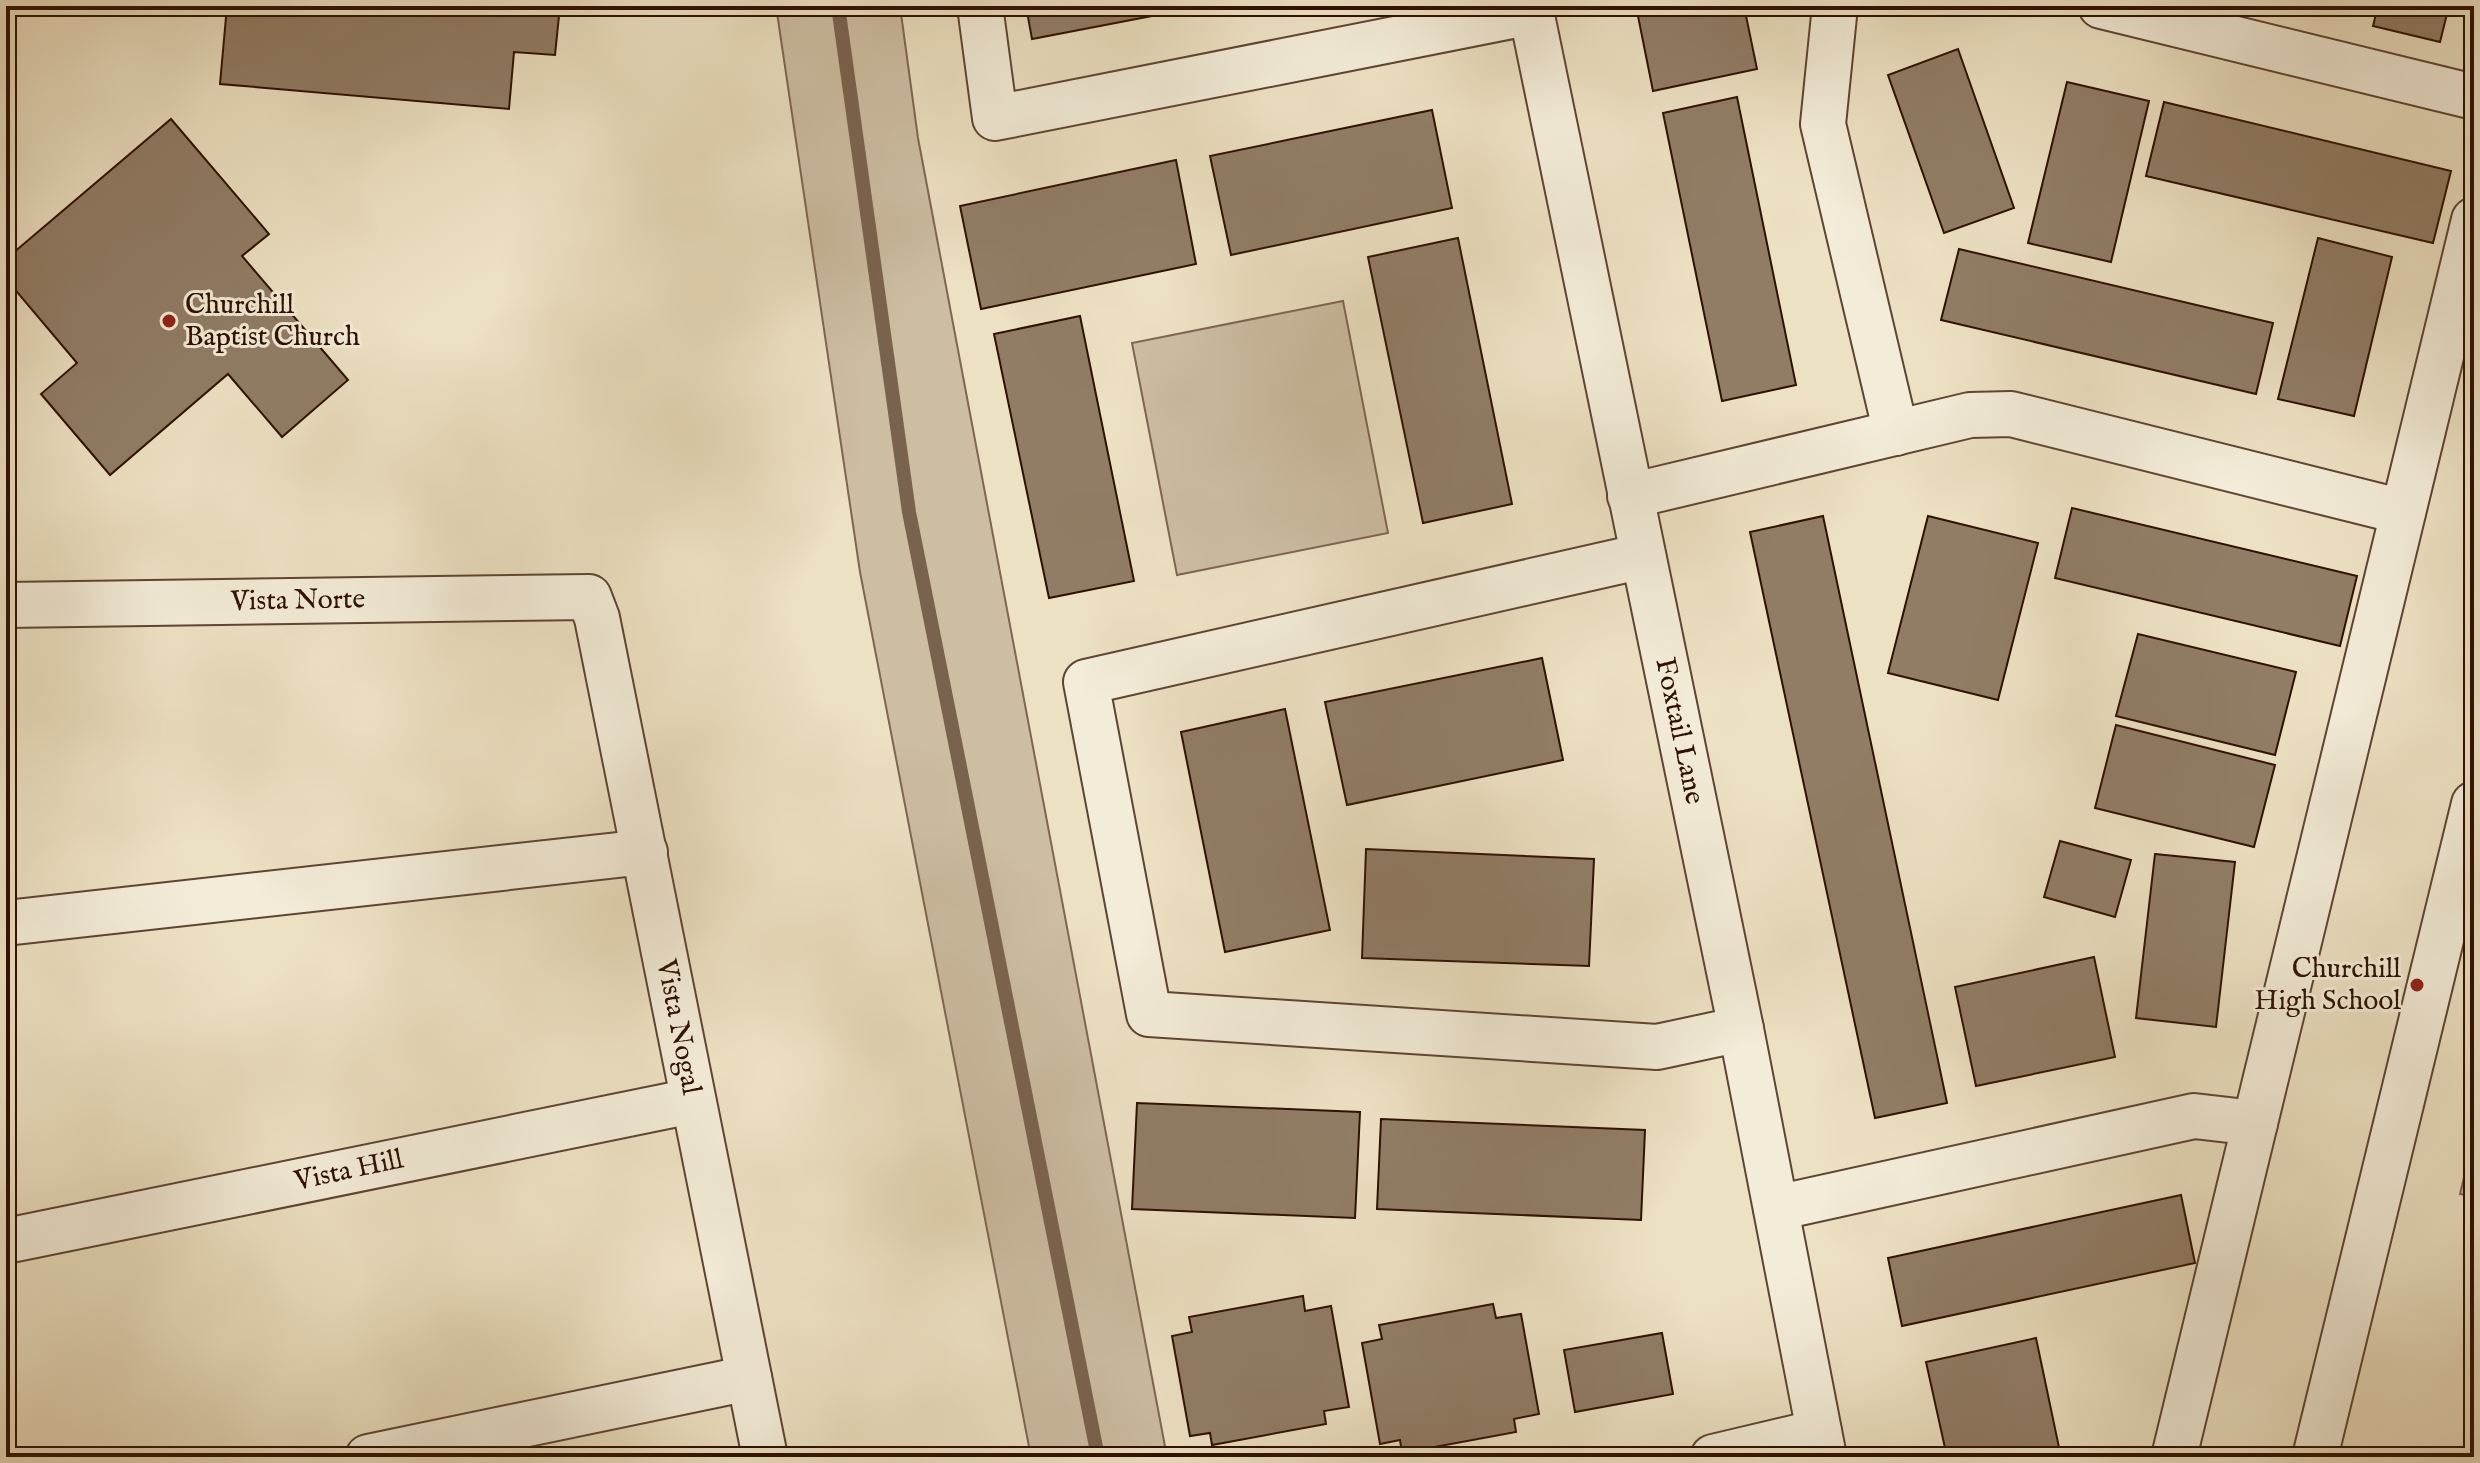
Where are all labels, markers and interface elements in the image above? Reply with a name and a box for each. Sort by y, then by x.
place label: Churchill Baptist Church [185,288,360,355]
marker: Churchill Baptist Church [160,312,178,330]
street label: Vista Norte [229,582,366,620]
street label: Foxtail Lane [1646,655,1712,808]
place label: Churchill High School [2254,952,2401,1019]
street label: Vista Nogal [648,955,708,1098]
marker: Churchill High School [2408,976,2426,994]
street label: Vista Hill [290,1142,407,1200]

